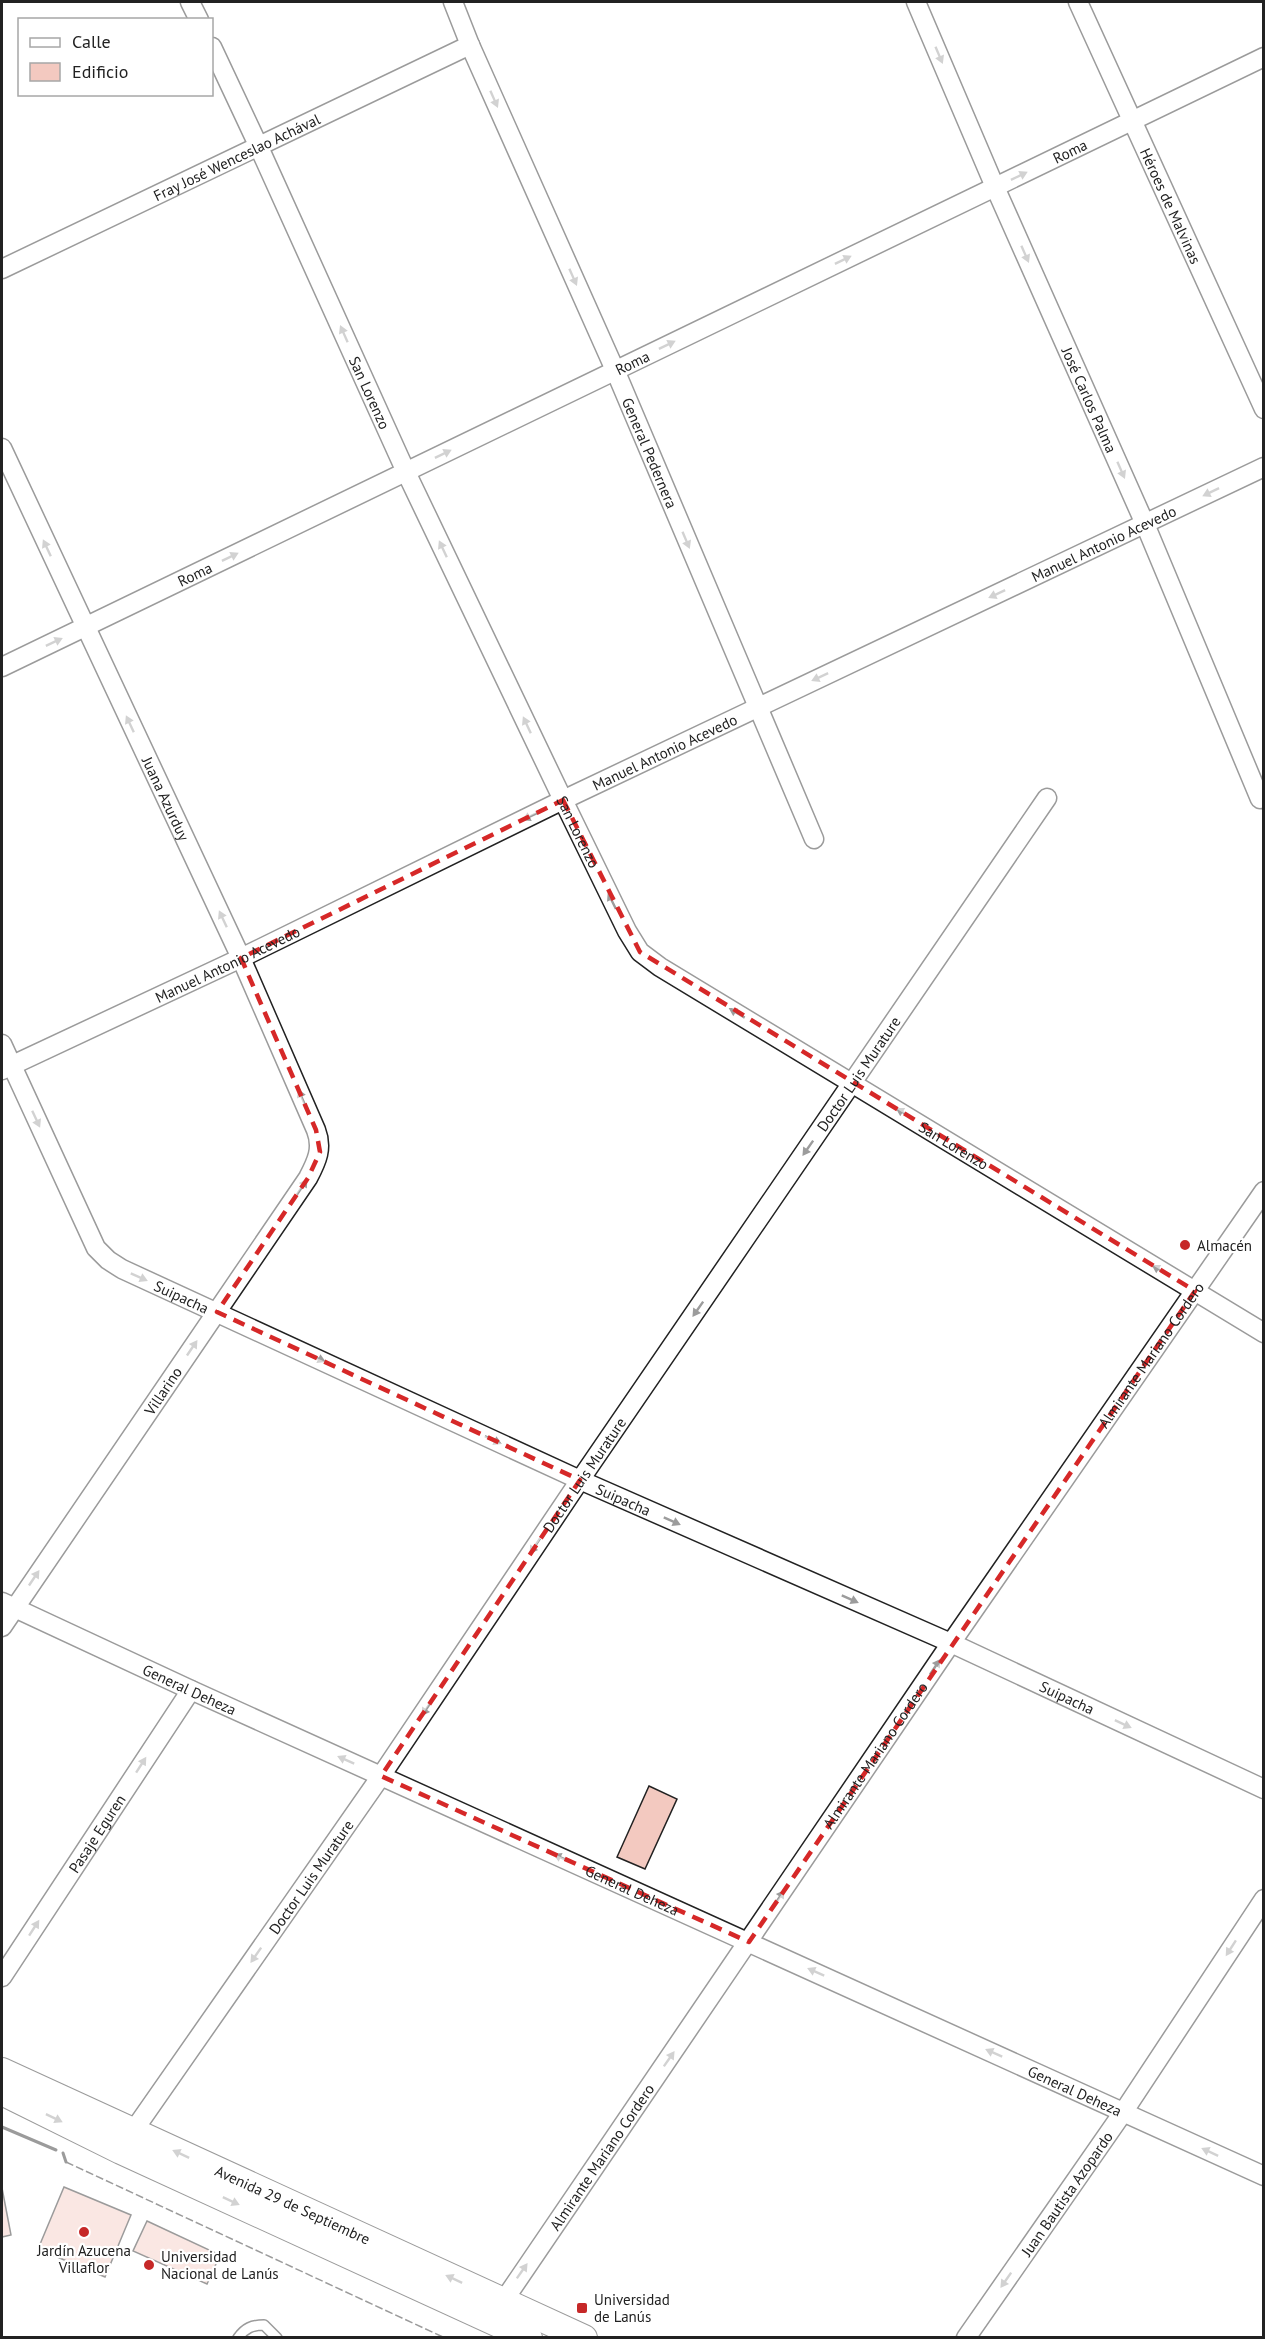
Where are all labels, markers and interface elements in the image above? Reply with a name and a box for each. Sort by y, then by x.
legend [18,18,213,96]
text: Calle [72,30,111,53]
one-way arrow [934,47,944,65]
text: Edificio [72,60,128,83]
one-way arrow [489,90,498,107]
street label: Fray José Wenceslao Achával [150,109,323,205]
street label: Roma [1050,135,1090,167]
street label: Héroes de Malvinas [1136,145,1206,267]
one-way arrow [1010,171,1027,180]
one-way arrow [1020,245,1029,262]
one-way arrow [834,256,852,266]
one-way arrow [568,268,578,286]
one-way arrow [339,324,349,342]
one-way arrow [659,340,676,349]
street label: José Carlos Palma [1058,343,1121,455]
street label: Roma [612,346,653,379]
street label: San Lorenzo [345,353,395,432]
street label: General Pedernera [618,395,682,511]
one-way arrow [435,449,452,459]
one-way arrow [1117,461,1126,479]
one-way arrow [1202,488,1219,497]
street label: Manuel Antonio Acevedo [1028,501,1179,586]
one-way arrow [681,532,691,550]
one-way arrow [43,539,52,556]
one-way arrow [439,541,448,558]
one-way arrow [222,553,239,562]
street label: Roma [174,558,215,590]
one-way arrow [988,590,1005,599]
one-way arrow [46,637,63,646]
one-way arrow [812,673,829,682]
street label: Manuel Antonio Acevedo [589,709,740,794]
one-way arrow [126,716,135,733]
one-way arrow [523,717,532,734]
street label: Juana Azurduy [138,752,194,844]
street label: San Lorenzo [553,792,604,871]
one-way arrow [522,811,539,821]
one-way arrow [607,892,617,909]
one-way arrow [218,911,227,928]
street label: Manuel Antonio Acevedo [152,921,303,1006]
one-way arrow [728,1008,745,1018]
street label: Doctor Luis Murature [812,1013,904,1135]
one-way arrow [297,1088,307,1106]
one-way arrow [896,1108,912,1119]
one-way arrow [31,1110,40,1127]
street label: San Lorenzo [916,1117,992,1173]
one-way arrow [803,1140,814,1156]
one-way arrow [296,1179,307,1195]
place label: Almacén [1197,1236,1252,1255]
marker: Almacén [1178,1238,1192,1252]
one-way arrow [1152,1264,1168,1275]
one-way arrow [131,1272,148,1281]
street label: Suipacha [151,1276,212,1317]
street label: Almirante Mariano Cordero [1094,1278,1208,1431]
one-way arrow [692,1300,704,1316]
one-way arrow [186,1340,197,1356]
one-way arrow [308,1354,325,1363]
street label: Villarino [139,1363,186,1420]
street label: Doctor Luis Murature [538,1414,630,1536]
one-way arrow [485,1436,502,1445]
street label: Suipacha [593,1479,654,1519]
one-way arrow [663,1516,680,1525]
one-way arrow [530,1538,541,1555]
one-way arrow [28,1571,40,1587]
one-way arrow [842,1594,860,1604]
street label: General Deheza [140,1659,240,1719]
one-way arrow [929,1659,940,1675]
street label: Suipacha [1037,1676,1098,1718]
street label: Almirante Mariano Cordero [818,1678,931,1832]
one-way arrow [421,1700,433,1716]
one-way arrow [1115,1719,1132,1728]
one-way arrow [337,1755,355,1765]
one-way arrow [136,1757,147,1773]
street label: Pasaje Eguren [64,1791,129,1876]
street label: Doctor Luis Murature [264,1816,357,1938]
one-way arrow [554,1853,571,1862]
street label: General Deheza [582,1860,682,1919]
one-way arrow [773,1890,784,1906]
one-way arrow [28,1920,40,1936]
one-way arrow [1226,1940,1237,1957]
one-way arrow [250,1946,262,1962]
one-way arrow [808,1968,825,1977]
one-way arrow [986,2048,1003,2057]
one-way arrow [663,2051,674,2067]
street label: General Deheza [1025,2061,1125,2120]
street label: Almirante Mariano Cordero [545,2080,658,2234]
one-way arrow [46,2113,63,2123]
street label: Juan Bautista Azopardo [1016,2127,1117,2260]
one-way arrow [1202,2147,1219,2156]
one-way arrow [171,2149,189,2159]
street label: Avenida 29 de Septiembre [212,2161,373,2248]
one-way arrow [222,2196,240,2206]
marker: Jardín Azucena Villaflor [77,2225,91,2239]
place label: Jardín Azucena Villaflor [36,2241,131,2277]
place label: Universidad Nacional de Lanús [161,2247,279,2283]
marker: Universidad Nacional de Lanús [142,2258,156,2272]
one-way arrow [516,2264,528,2280]
one-way arrow [1000,2271,1012,2287]
one-way arrow [445,2274,462,2283]
place label: Universidad de Lanús [594,2290,670,2326]
marker: Universidad de Lanús [575,2301,589,2315]

